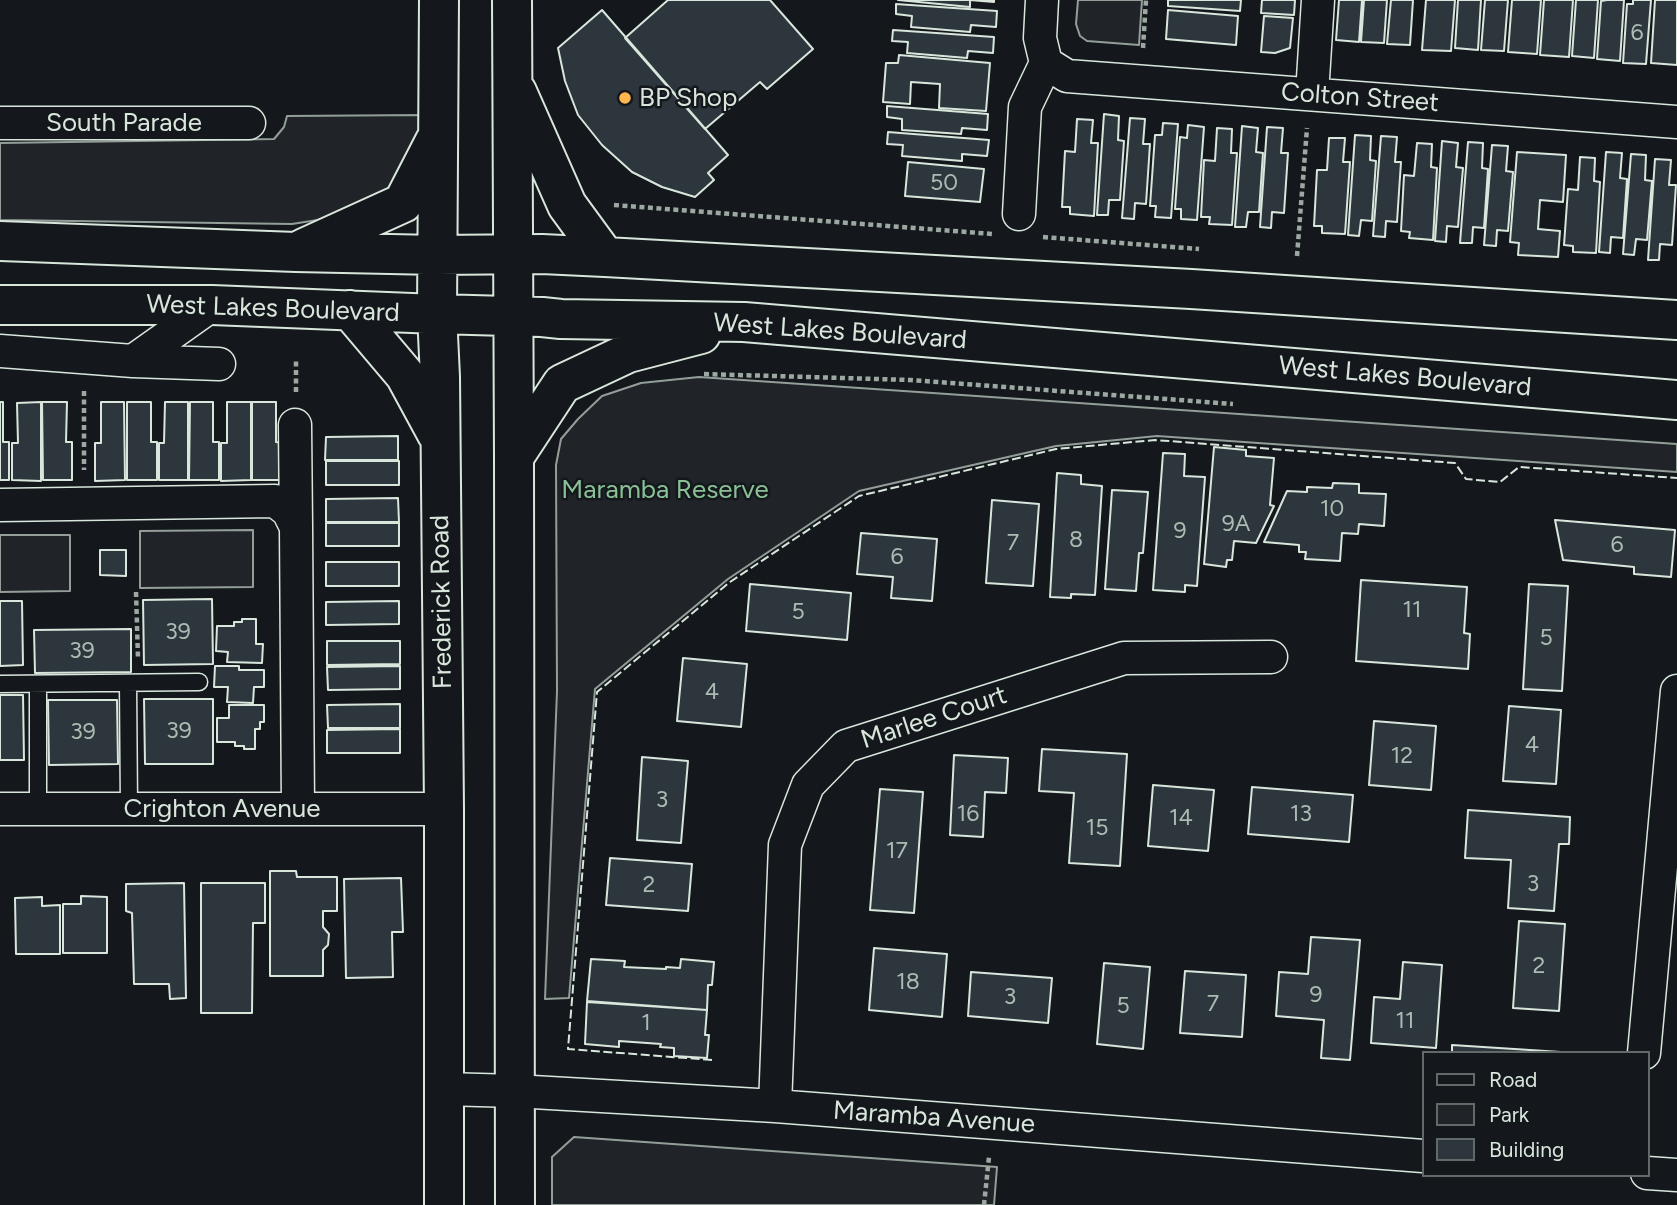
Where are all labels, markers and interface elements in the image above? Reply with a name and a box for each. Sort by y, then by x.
house number: 6 [1630,19,1644,47]
street label: Colton Street [1280,77,1440,119]
place label: BP Shop [639,82,737,114]
marker: BP Shop [617,90,633,106]
street label: South Parade [46,107,202,139]
house number: 50 [930,169,958,197]
street label: West Lakes Boulevard [146,289,400,329]
street label: West Lakes Boulevard [712,308,968,356]
street label: West Lakes Boulevard [1277,350,1533,404]
park label: Maramba Reserve [561,474,769,506]
house number: 10 [1320,495,1344,523]
house number: 9A [1222,510,1250,538]
street label: Frederick Road [425,515,459,689]
house number: 9 [1173,517,1187,545]
house number: 8 [1069,526,1083,554]
house number: 7 [1007,529,1019,557]
house number: 6 [1610,531,1624,559]
house number: 6 [890,543,904,571]
house number: 11 [1403,596,1421,624]
house number: 5 [791,598,805,626]
house number: 39 [165,618,191,646]
house number: 5 [1539,624,1553,652]
house number: 39 [69,637,95,665]
house number: 4 [705,678,719,706]
street label: Marlee Court [857,680,1011,756]
house number: 39 [166,717,192,745]
house number: 39 [70,718,96,746]
house number: 4 [1525,731,1539,759]
house number: 12 [1391,742,1413,770]
house number: 3 [656,786,668,814]
street label: Crighton Avenue [123,793,321,825]
house number: 16 [957,800,979,828]
house number: 13 [1290,800,1312,828]
house number: 14 [1169,804,1193,832]
house number: 15 [1086,814,1108,842]
house number: 17 [886,837,908,865]
house number: 3 [1527,870,1539,898]
house number: 2 [643,871,655,899]
house number: 2 [1533,952,1545,980]
house number: 18 [896,968,920,996]
house number: 9 [1309,981,1323,1009]
house number: 3 [1004,983,1016,1011]
house number: 7 [1207,990,1219,1018]
house number: 5 [1116,992,1130,1020]
house number: 11 [1396,1007,1414,1035]
house number: 1 [641,1009,651,1037]
legend [1422,1051,1649,1177]
text: Road [1489,1067,1537,1092]
street label: Maramba Avenue [832,1095,1036,1141]
text: Park [1489,1102,1529,1127]
text: Building [1489,1137,1564,1162]

